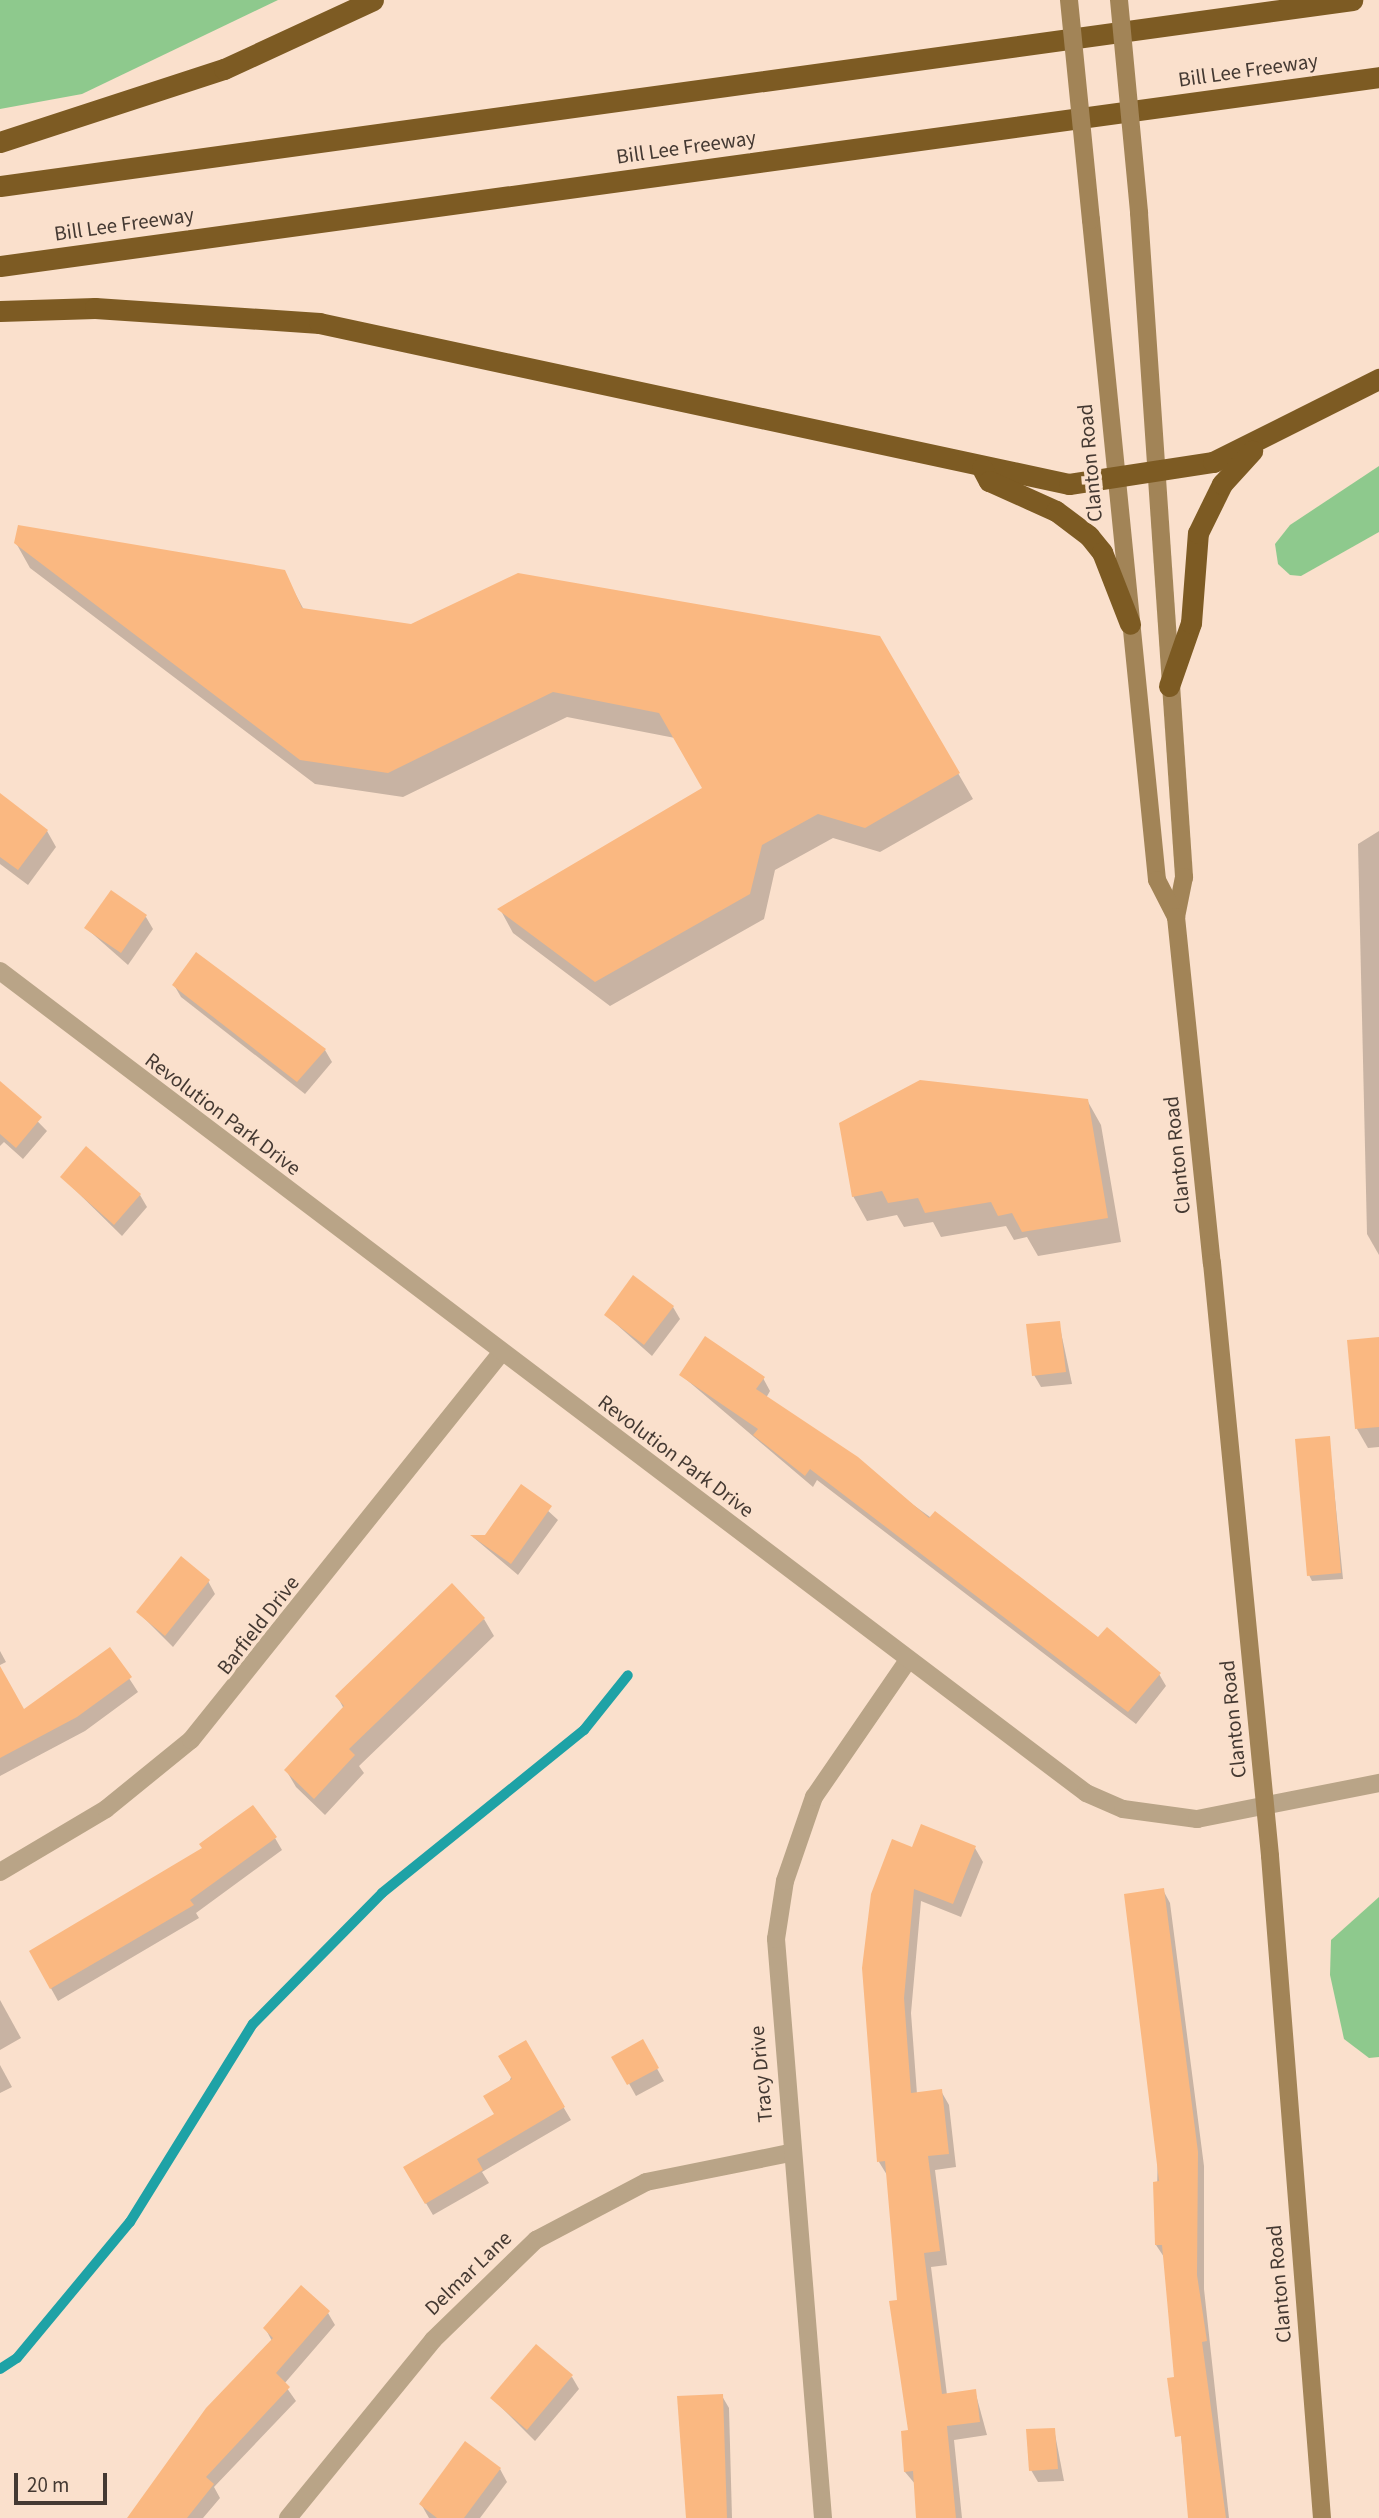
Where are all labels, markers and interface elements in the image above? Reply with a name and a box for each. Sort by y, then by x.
street label: Bill Lee Freeway [1177,48,1319,92]
street label: Bill Lee Freeway [615,125,757,169]
street label: Bill Lee Freeway [53,202,195,246]
street label: Clanton Road [1072,403,1108,523]
street label: Revolution Park Drive [140,1047,306,1181]
street label: Clanton Road [1158,1095,1196,1215]
street label: Revolution Park Drive [593,1389,759,1523]
street label: Barfield Drive [212,1570,304,1680]
street label: Clanton Road [1214,1659,1252,1779]
street label: Tracy Drive [744,2025,778,2123]
street label: Clanton Road [1261,2224,1297,2344]
street label: Delmar Lane [419,2225,517,2321]
scale bar [18,2458,110,2502]
text: 20 m [27,2470,69,2500]

